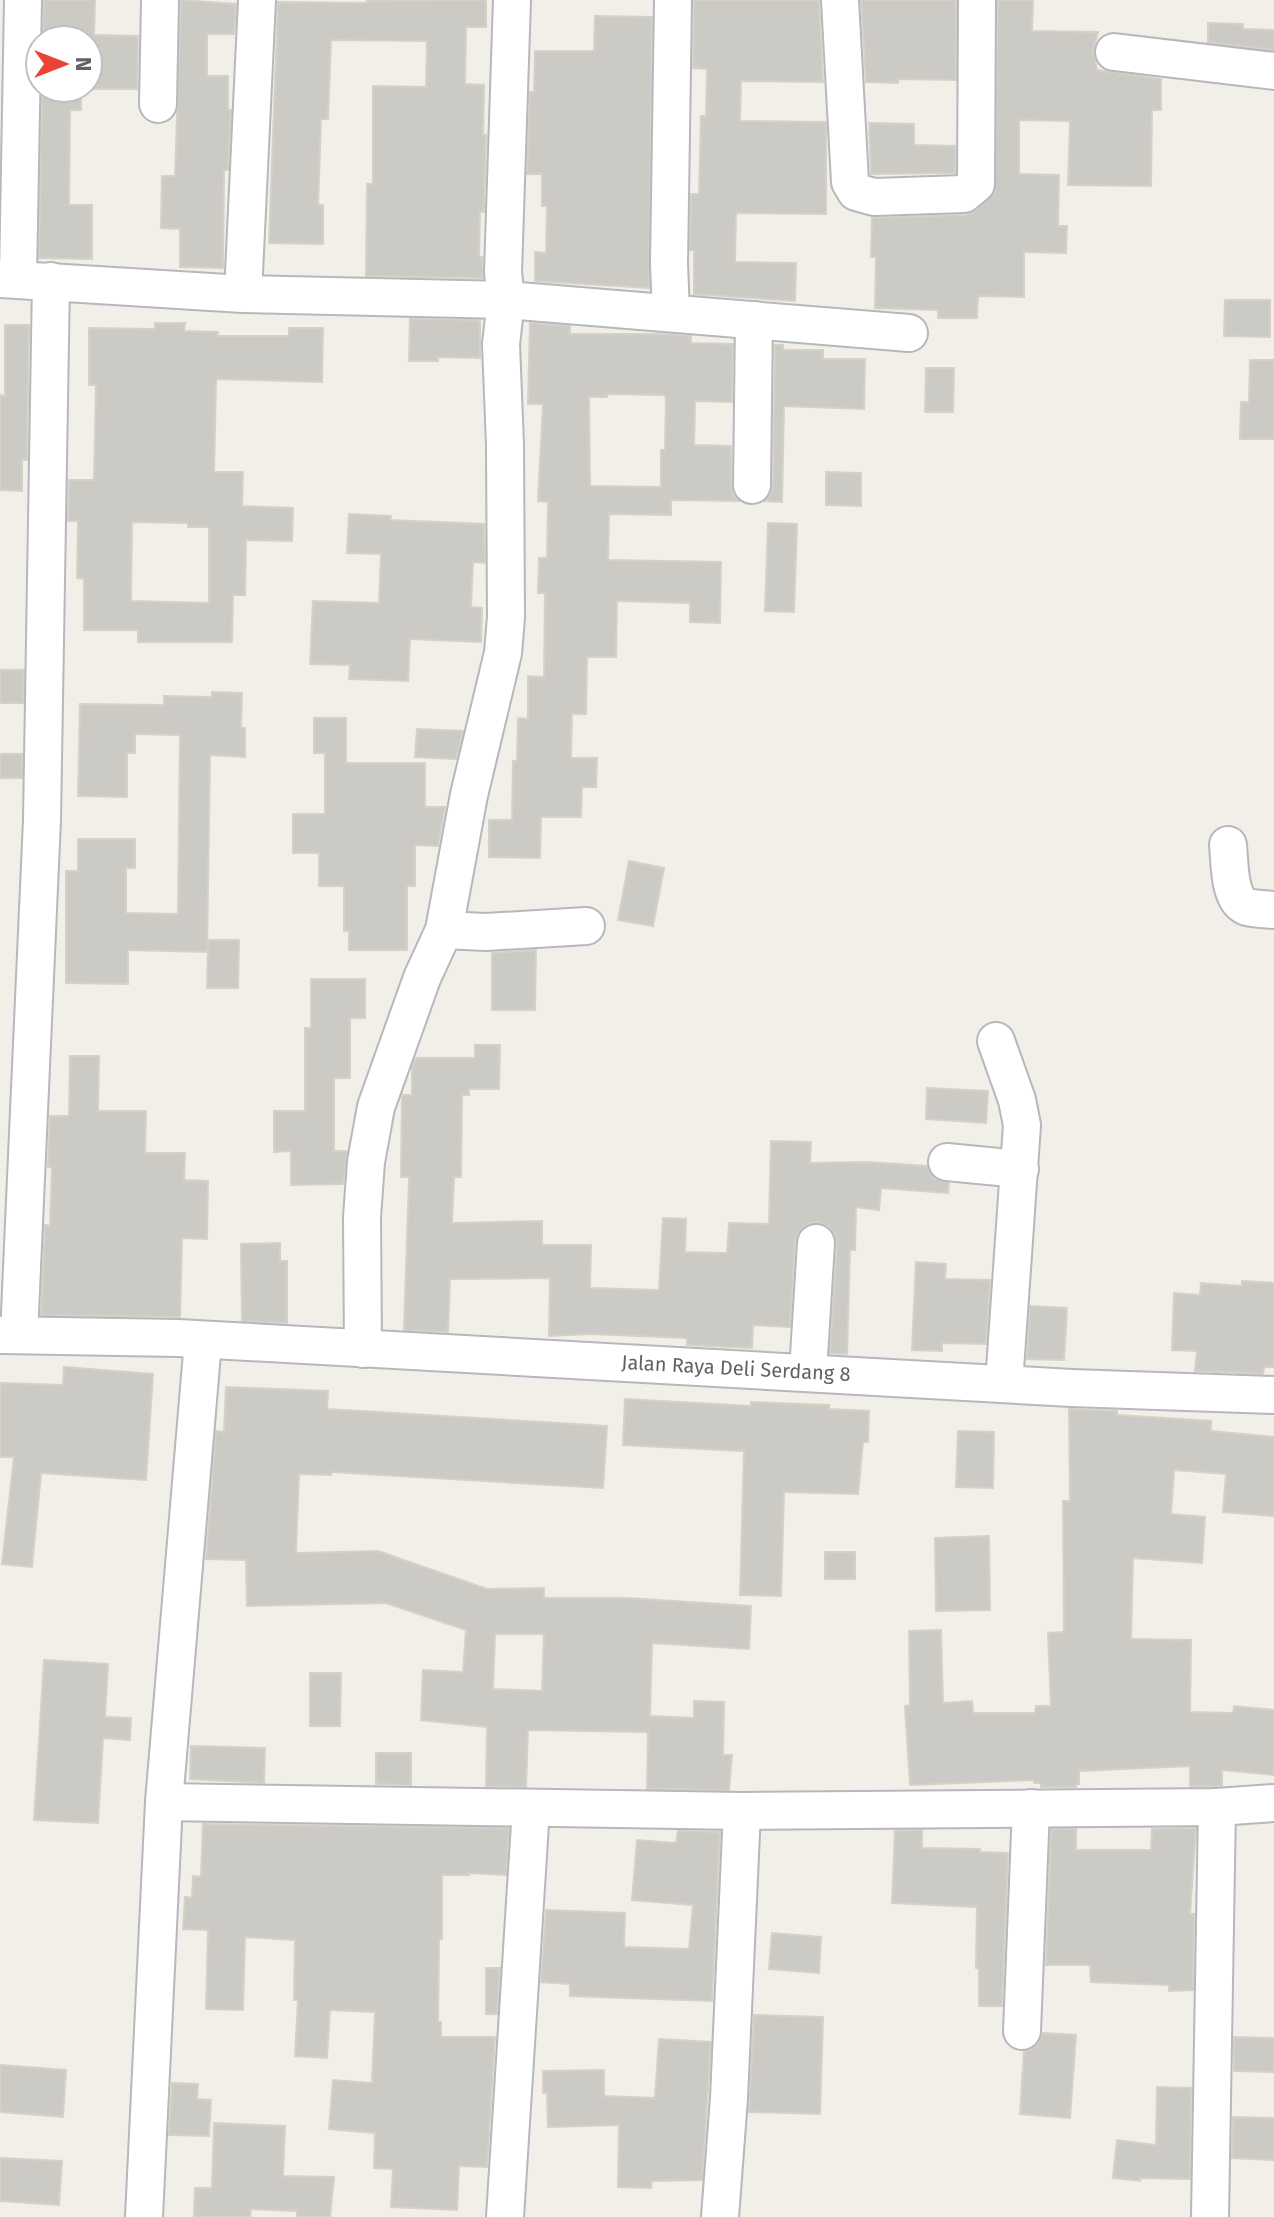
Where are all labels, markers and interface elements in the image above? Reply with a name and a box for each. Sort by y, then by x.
north arrow [24,24,104,104]
text: N [70,57,97,71]
street label: Jalan Raya Deli Serdang 8 [621,1350,851,1386]

